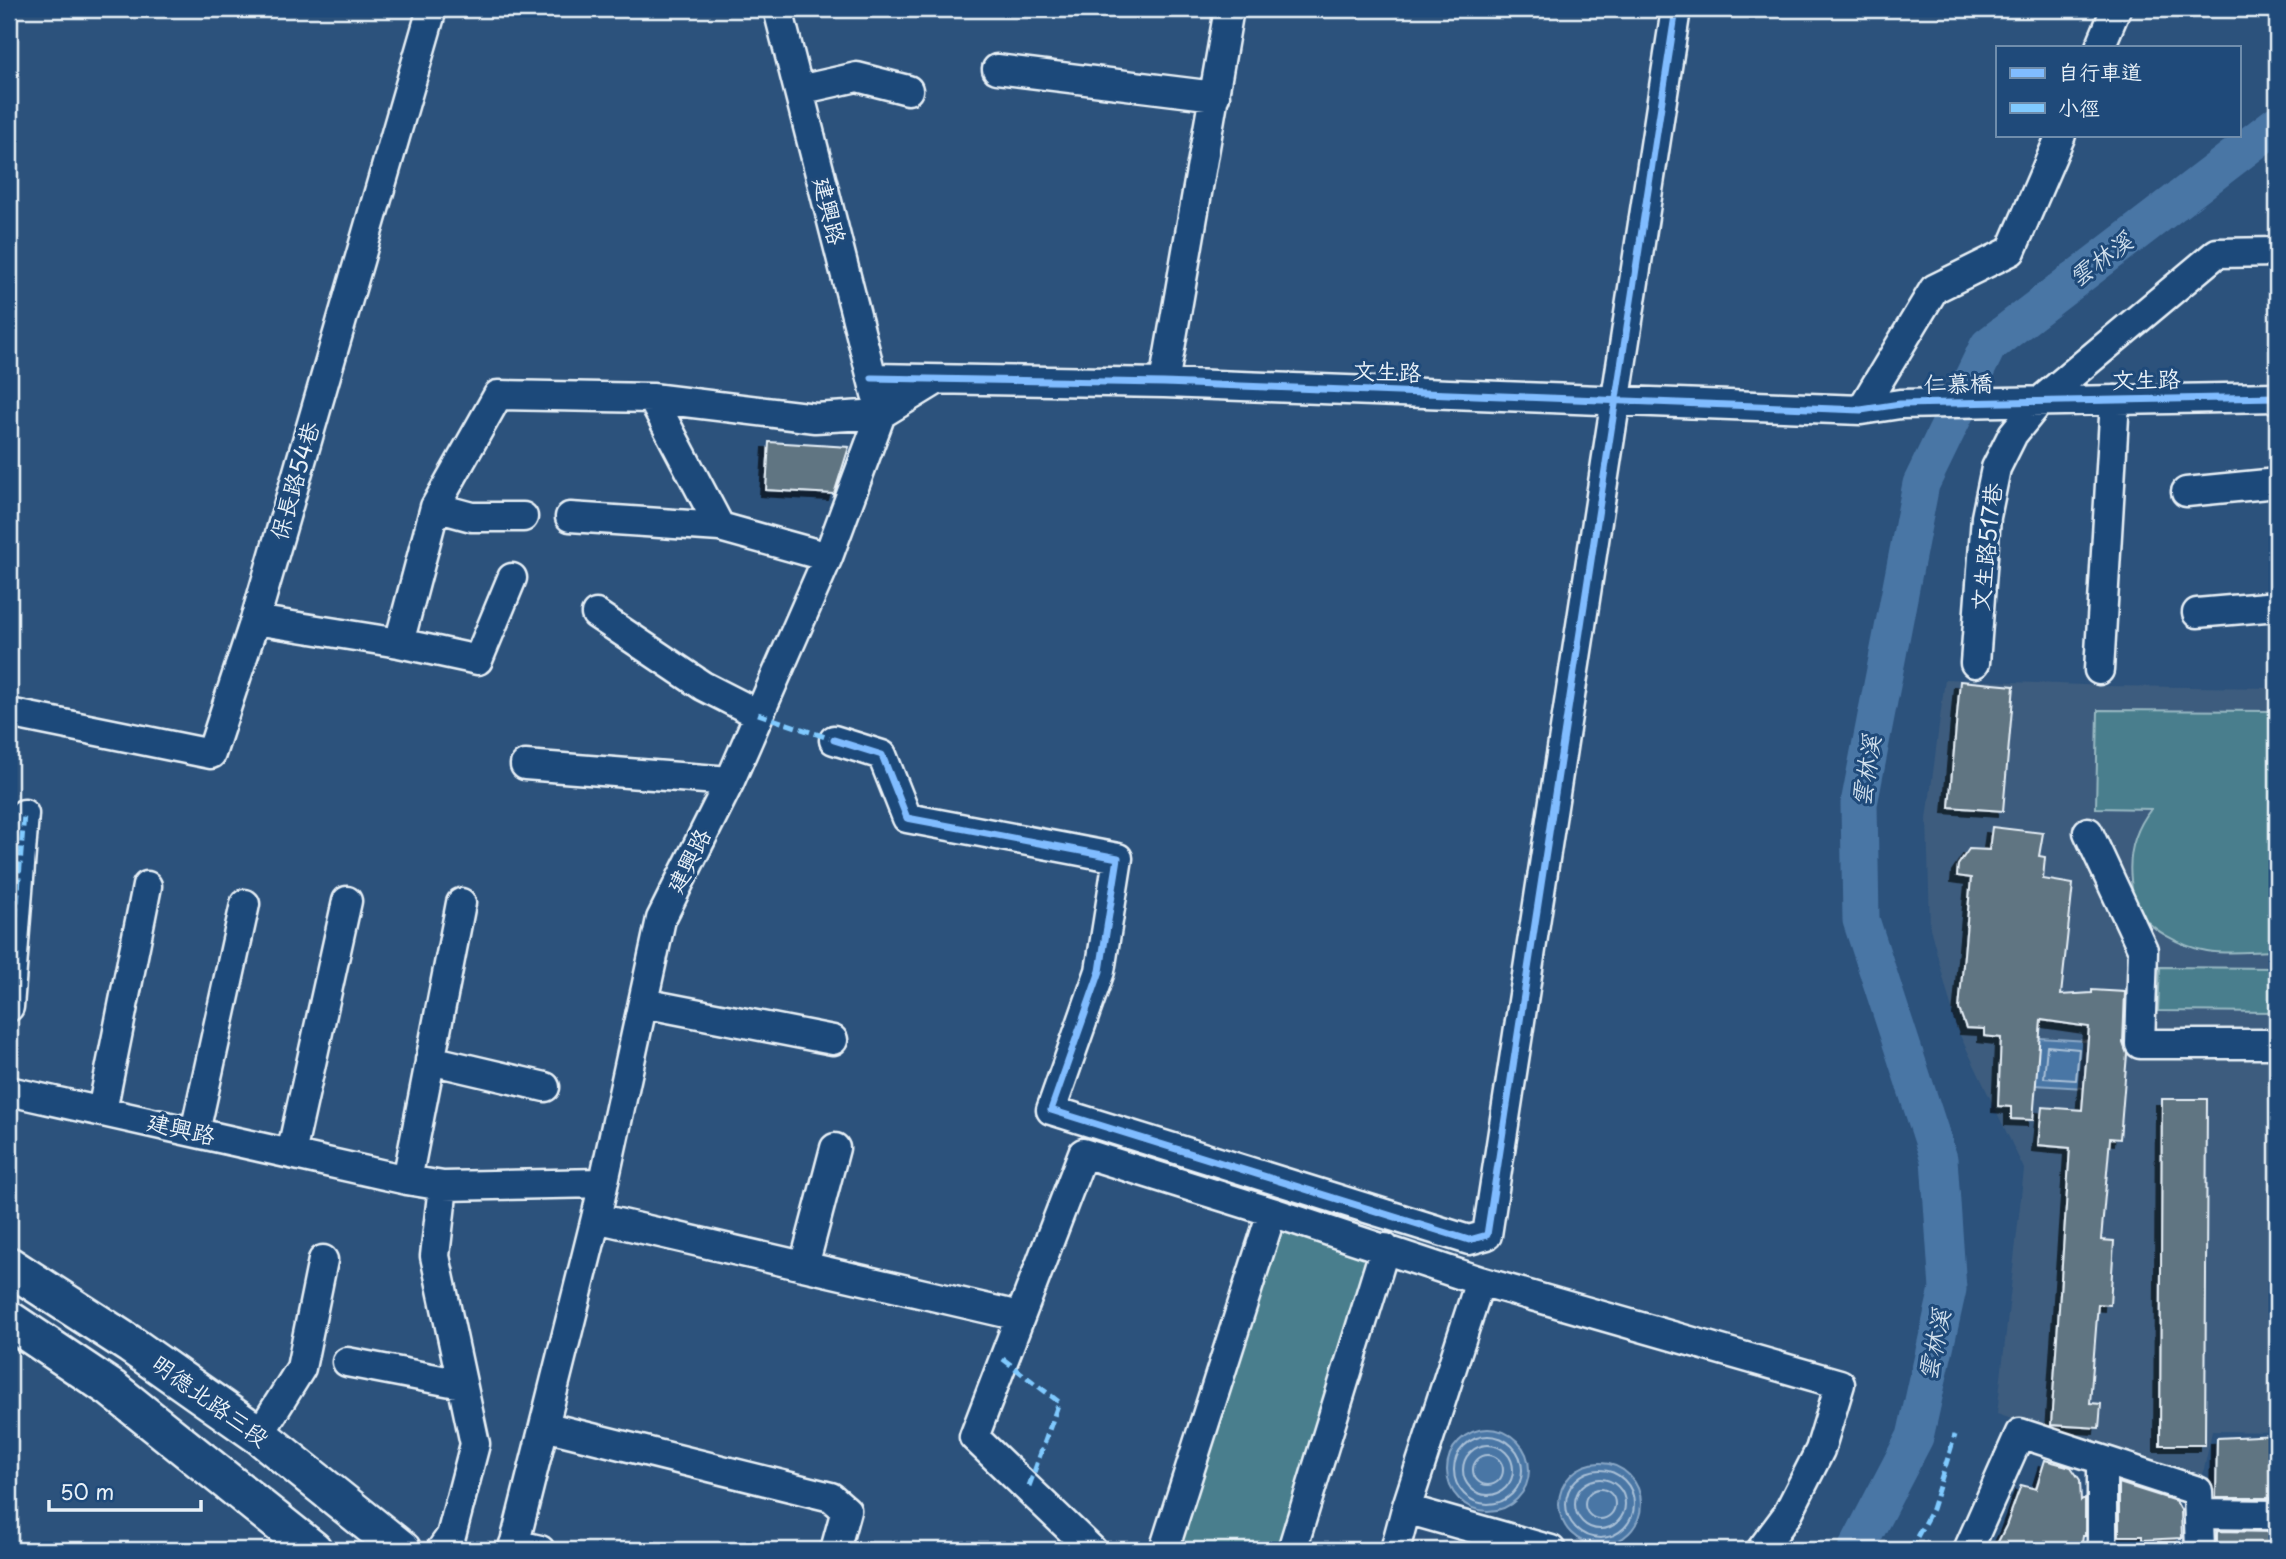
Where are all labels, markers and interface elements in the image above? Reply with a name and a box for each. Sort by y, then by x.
legend [1996,46,2240,136]
text: 自行車道 [2058,55,2142,87]
text: 小徑 [2058,91,2100,123]
street label: 建興路 [805,173,856,248]
water label: 雲林溪 [2060,221,2141,294]
street label: 文生路 [1352,352,1422,389]
street label: 文生路 [2111,360,2181,397]
street label: 仁慕橋 [1923,364,1993,401]
street label: 保長路54巷 [260,416,327,544]
street label: 文生路517巷 [1961,480,2010,613]
water label: 雲林溪 [1842,730,1889,809]
street label: 建興路 [656,822,719,899]
street label: 建興路 [144,1103,219,1152]
water label: 雲林溪 [1908,1304,1959,1384]
street label: 明德北路三段 [145,1345,277,1455]
scale bar [49,1468,201,1512]
text: 50 m [60,1475,114,1507]

